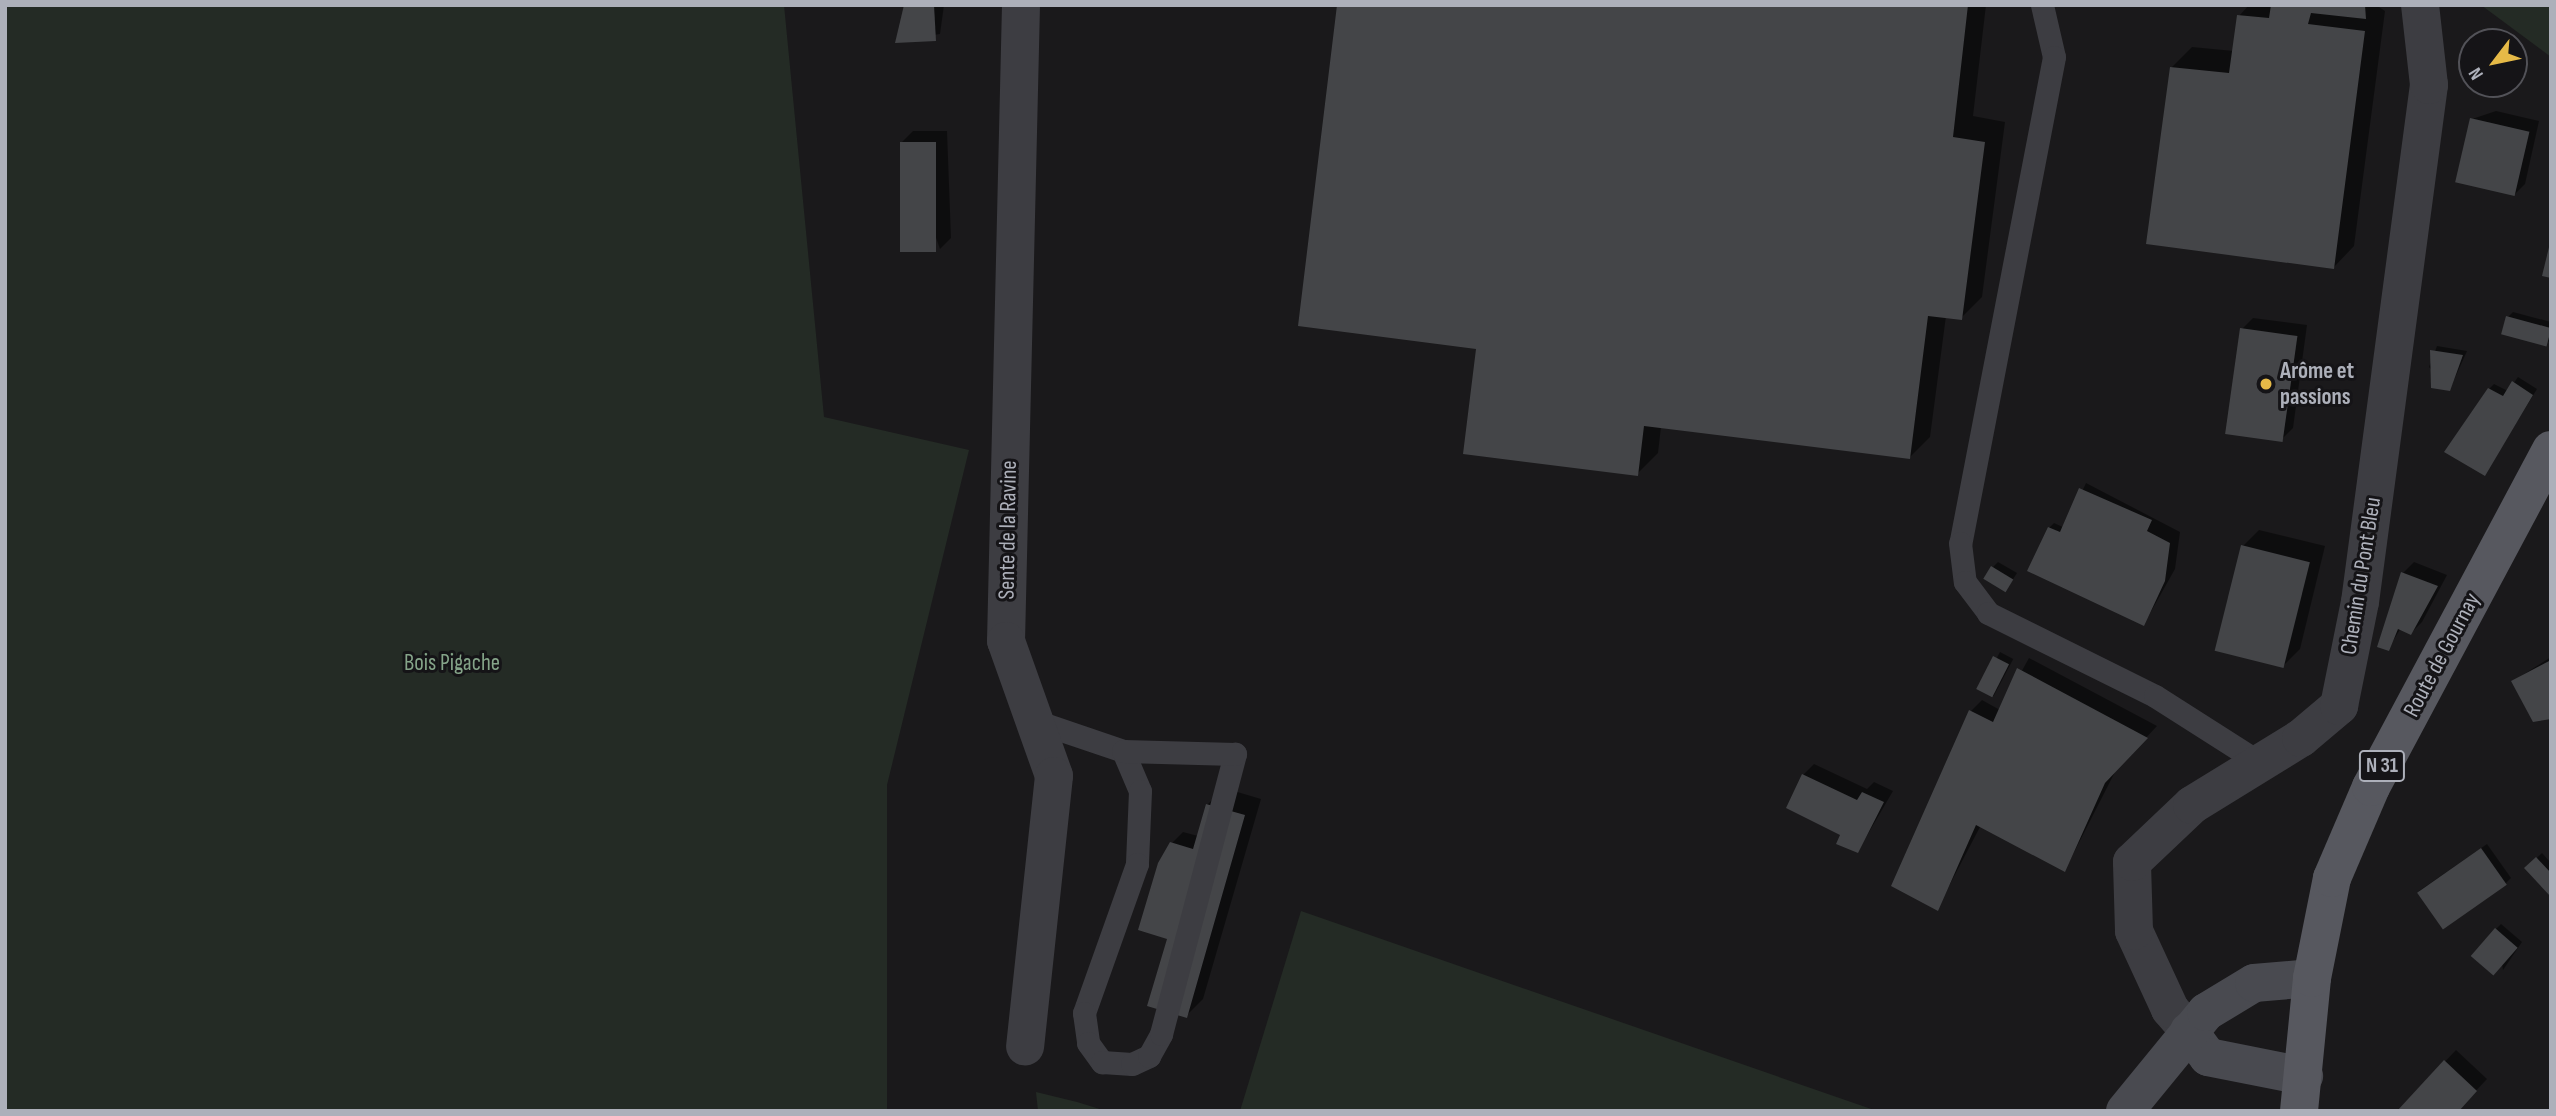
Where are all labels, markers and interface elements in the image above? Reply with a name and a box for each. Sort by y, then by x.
north arrow [2458,28,2528,98]
text: N [2464,63,2489,84]
place label: Arôme et passions [2280,357,2354,411]
marker: Arôme et passions [2258,376,2274,392]
street label: Sente de la Ravine [993,460,1023,600]
street label: Chemin du Pont Bleu [2335,495,2387,657]
street label: Route de Gournay [2398,588,2486,722]
park label: Bois Pigache [404,649,500,677]
road number: N 31 [2358,748,2406,784]

